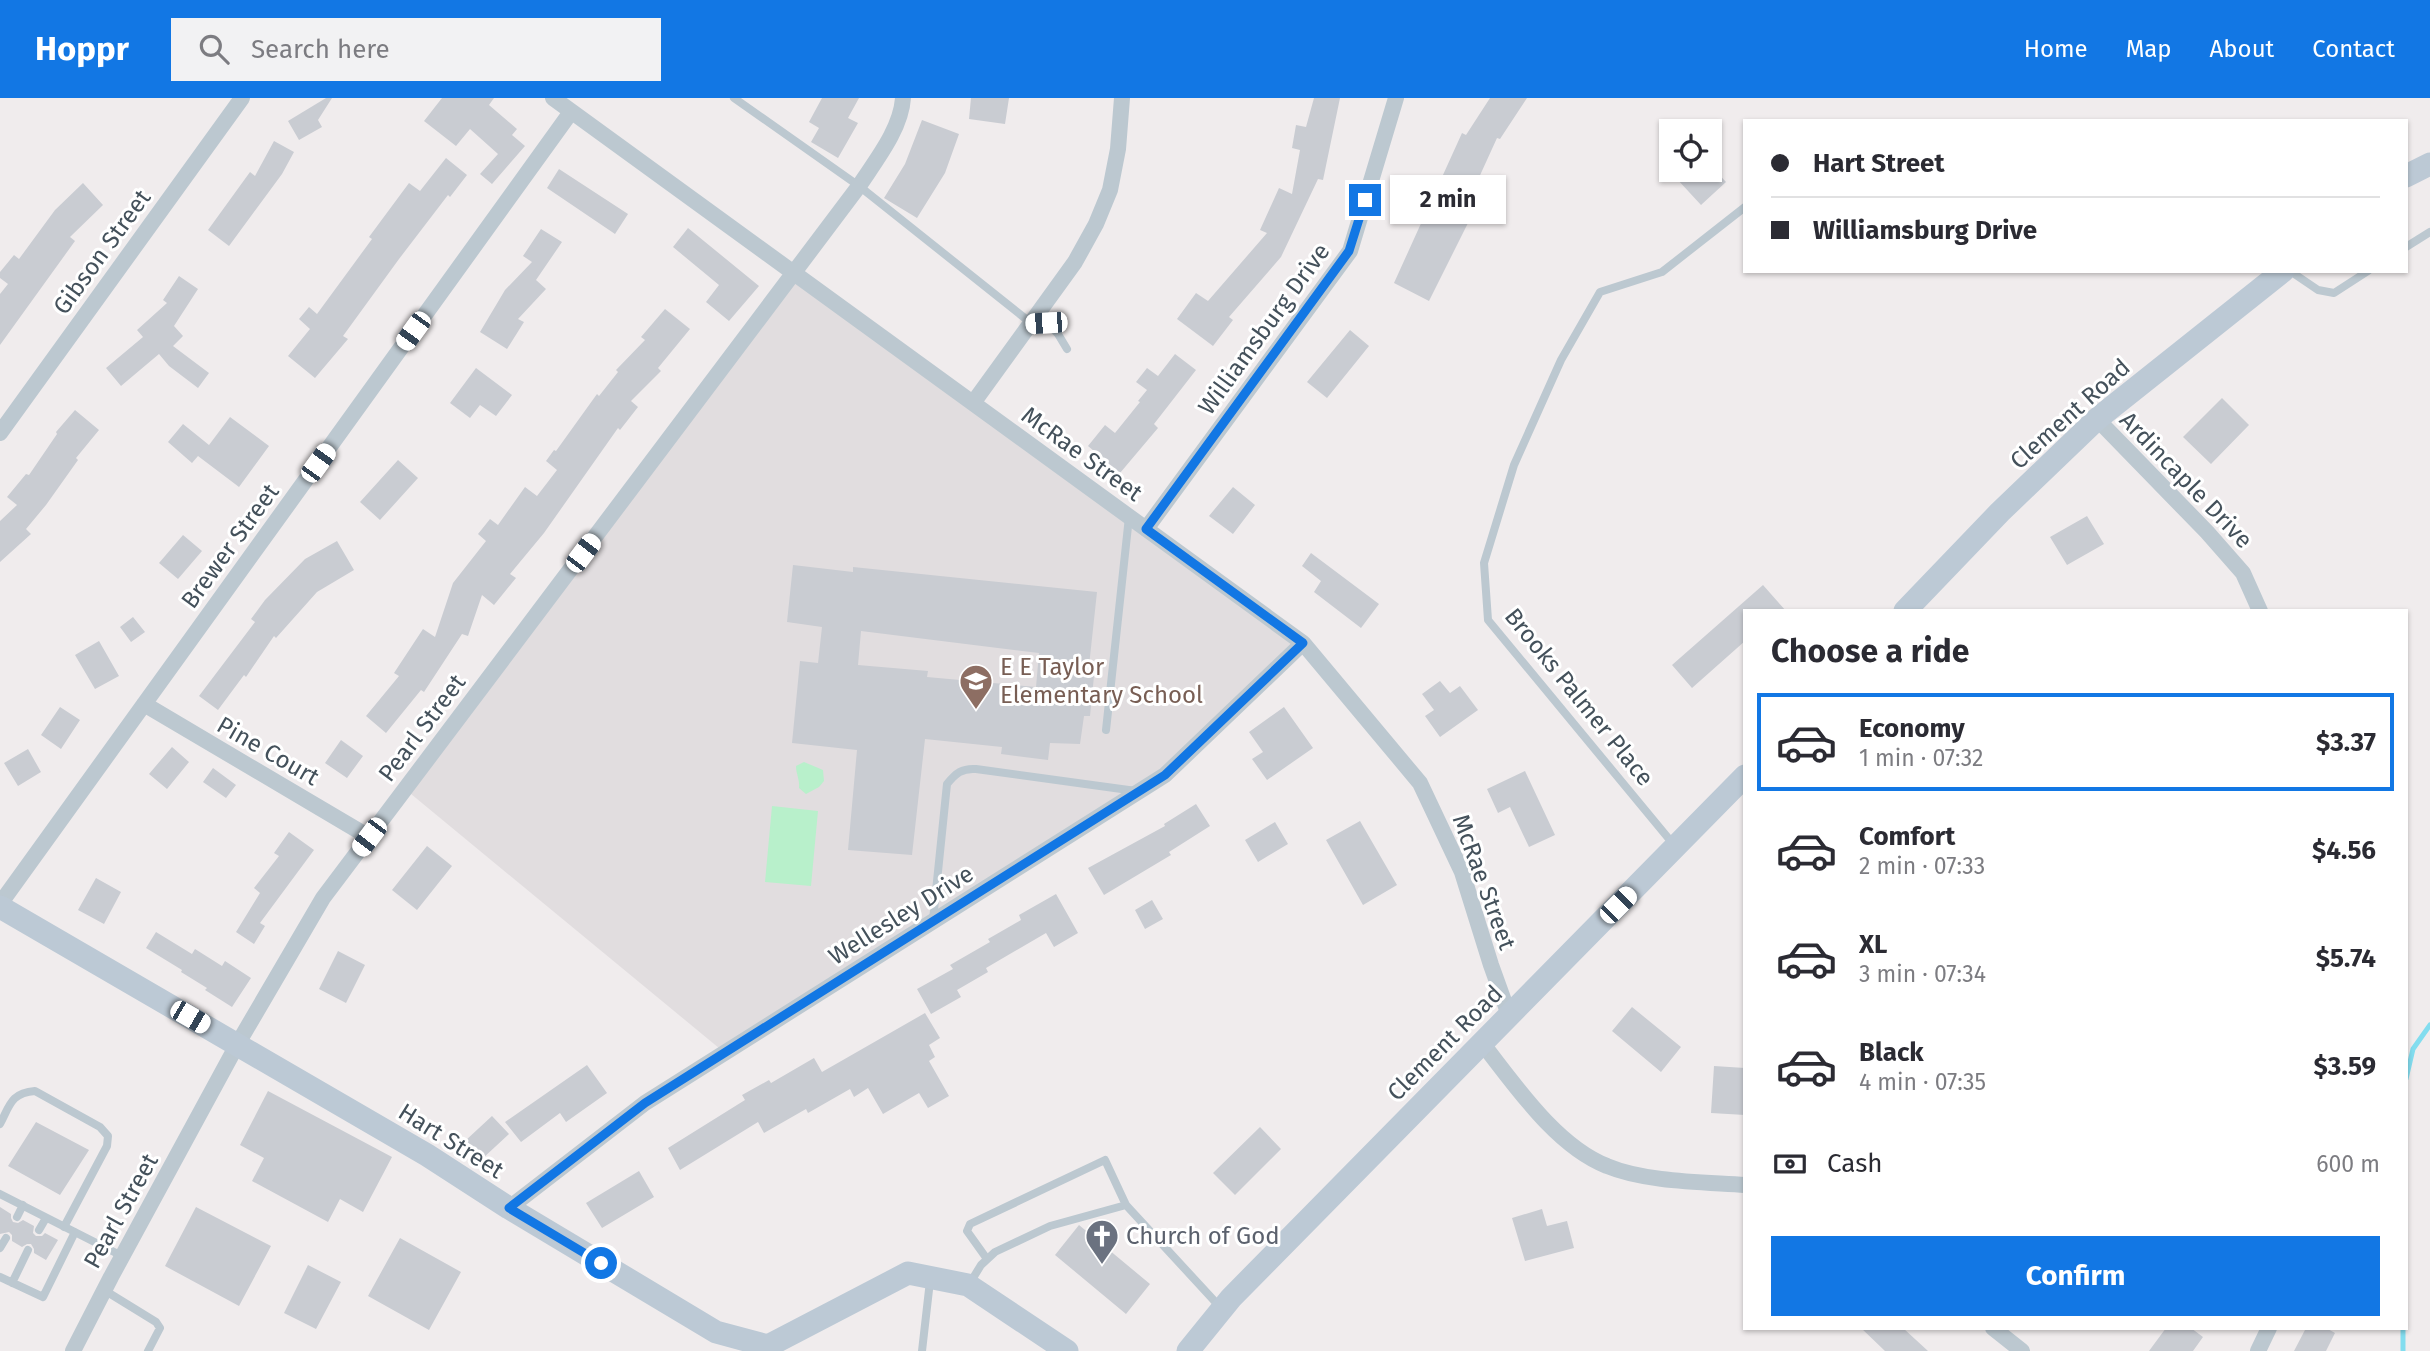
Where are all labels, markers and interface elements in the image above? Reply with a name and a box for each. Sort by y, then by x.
search box [171,18,661,81]
text: Hoppr [35,29,129,69]
icon: search [195,30,233,68]
text: Search here [251,34,390,65]
text: Home [2024,35,2088,63]
text: Map [2126,35,2172,63]
text: About [2210,35,2274,63]
text: Contact [2312,35,2395,63]
map controls [1659,119,1722,182]
button: locate [1659,119,1722,182]
text: Hart Street [1813,148,1944,179]
callout: 2 min [1390,176,1505,224]
street label: Gibson Street [47,184,157,320]
route end [1349,184,1381,216]
text: 2 min [1420,185,1476,213]
text: Williamsburg Drive [1813,215,2037,246]
street label: Williamsburg Drive [1193,238,1335,420]
car [393,308,434,354]
car [1025,311,1068,335]
street label: Clement Road [2004,353,2136,475]
street label: McRae Street [1016,401,1148,507]
street label: Ardincaple Drive [2114,406,2258,554]
car [298,440,339,486]
street label: Brewer Street [175,478,285,614]
car [562,530,605,576]
street label: Brooks Palmer Place [1499,603,1659,791]
text: Choose a ride [1771,632,1969,670]
place label: E E Taylor Elementary School [1000,653,1203,709]
school or university icon: E E Taylor Elementary School [957,662,995,711]
street label: Pearl Street [373,669,472,787]
street label: Pine Court [212,711,324,792]
icon: car [1775,711,1838,774]
text: Economy [1859,713,1965,744]
text: $3.37 [2316,727,2376,758]
text: 1 min · 07:32 [1859,744,1983,772]
street label: McRae Street [1447,810,1522,954]
car [348,814,391,860]
icon: car [1775,819,1838,882]
text: Comfort [1859,821,1955,852]
text: $4.56 [2312,835,2376,866]
text: 2 min · 07:33 [1859,852,1985,880]
street label: Wellesley Drive [824,859,978,971]
car [1596,883,1641,927]
icon: car [1775,927,1838,990]
text: XL [1859,929,1887,960]
text: $5.74 [2316,943,2376,974]
text: 3 min · 07:34 [1859,960,1986,988]
street label: Clement Road [1382,980,1508,1106]
car [167,997,214,1037]
icon: car [1775,1035,1838,1098]
text: Black [1859,1037,1924,1068]
text: $3.59 [2314,1051,2376,1082]
text: 4 min · 07:35 [1859,1068,1986,1096]
street label: Hart Street [393,1098,509,1185]
icon: cash [1771,1145,1809,1183]
street label: Pearl Street [78,1148,164,1273]
text: Cash [1827,1148,1883,1179]
text: 600 m [2316,1150,2380,1178]
church icon: Church of God [1083,1217,1121,1266]
place label: Church of God [1126,1222,1280,1250]
button: Confirm [1771,1236,2380,1316]
route start [585,1247,617,1279]

